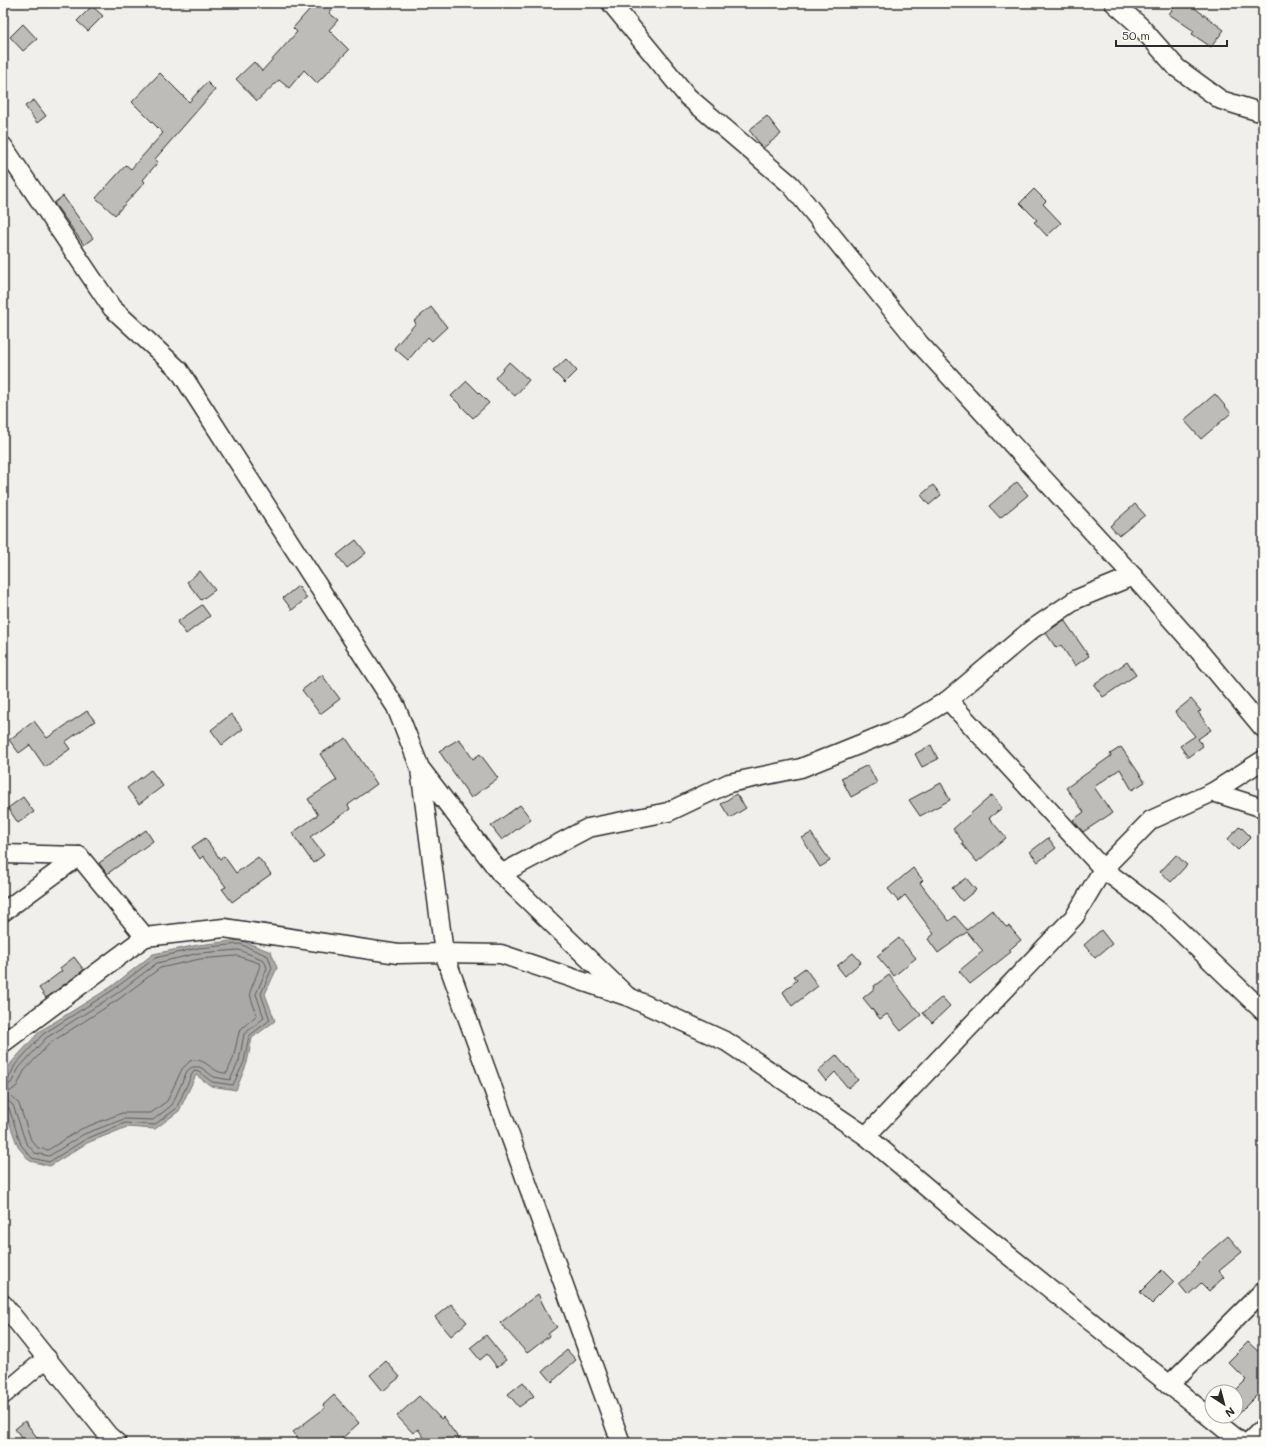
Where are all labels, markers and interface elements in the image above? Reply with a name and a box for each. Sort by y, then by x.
scale bar [1116,22,1227,48]
text: 50 m [1122,27,1150,43]
north arrow [1204,1384,1244,1424]
text: N [1222,1404,1238,1421]

